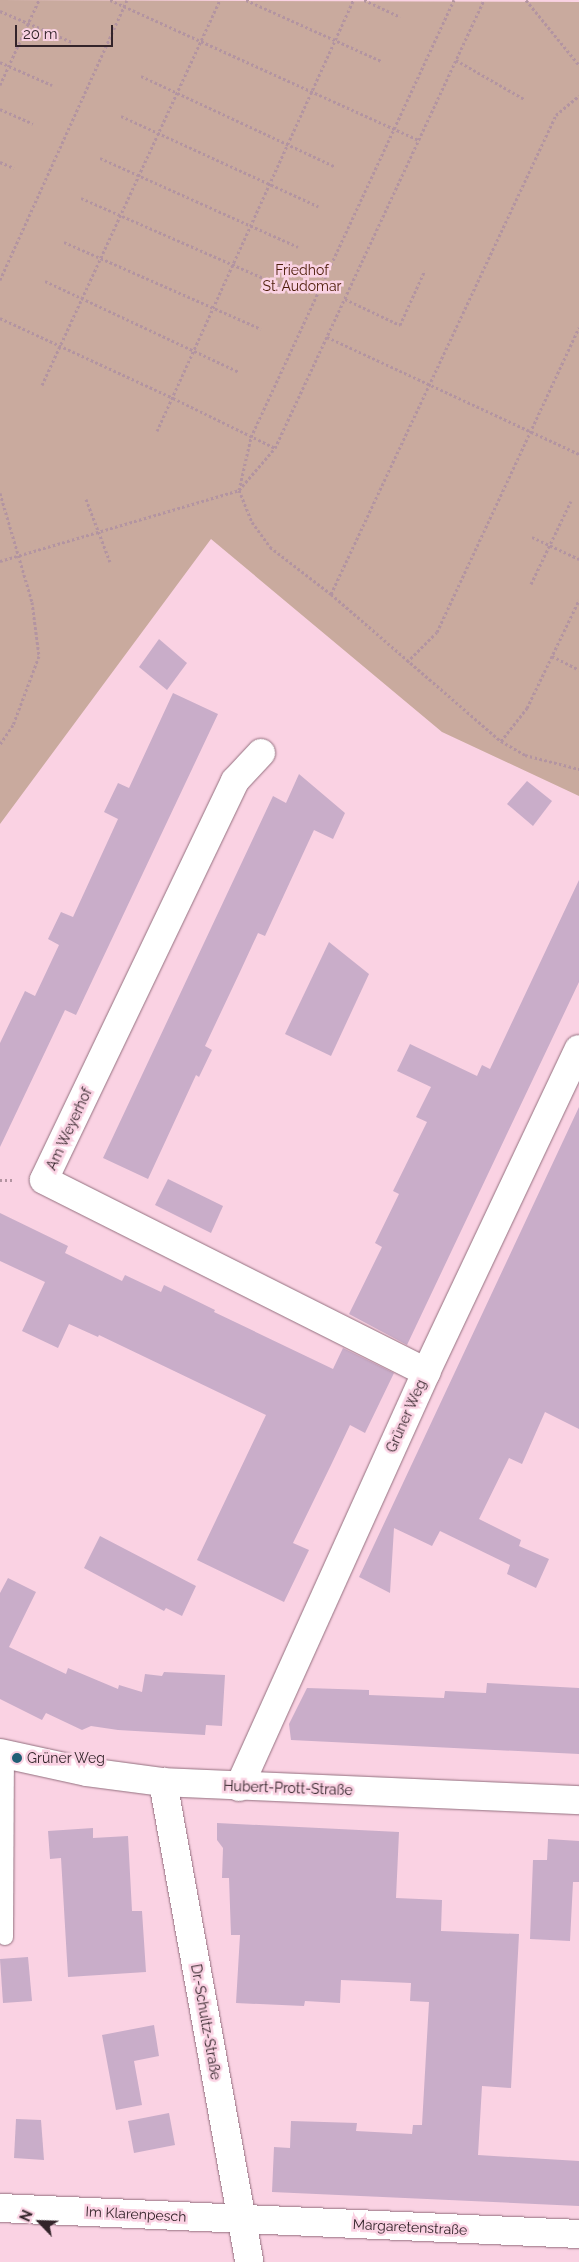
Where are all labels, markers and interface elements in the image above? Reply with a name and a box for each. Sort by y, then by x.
scale bar [18,15,115,47]
text: 20 m [23,25,58,43]
park label: Friedhof St. Audomar [262,262,342,294]
street label: Am Weyerhof [43,1085,95,1173]
street label: Grüner Weg [382,1377,430,1455]
place label: Grüner Weg [27,1750,106,1766]
marker: Grüner Weg [11,1752,23,1764]
street label: Hubert-Prott-Straße [223,1777,353,1799]
street label: Dr.-Schultz-Straße [188,1963,224,2081]
north arrow [15,2197,65,2247]
street label: Im Klarenpesch [85,2203,187,2225]
text: N [17,2208,36,2224]
street label: Margaretenstraße [352,2216,468,2238]

